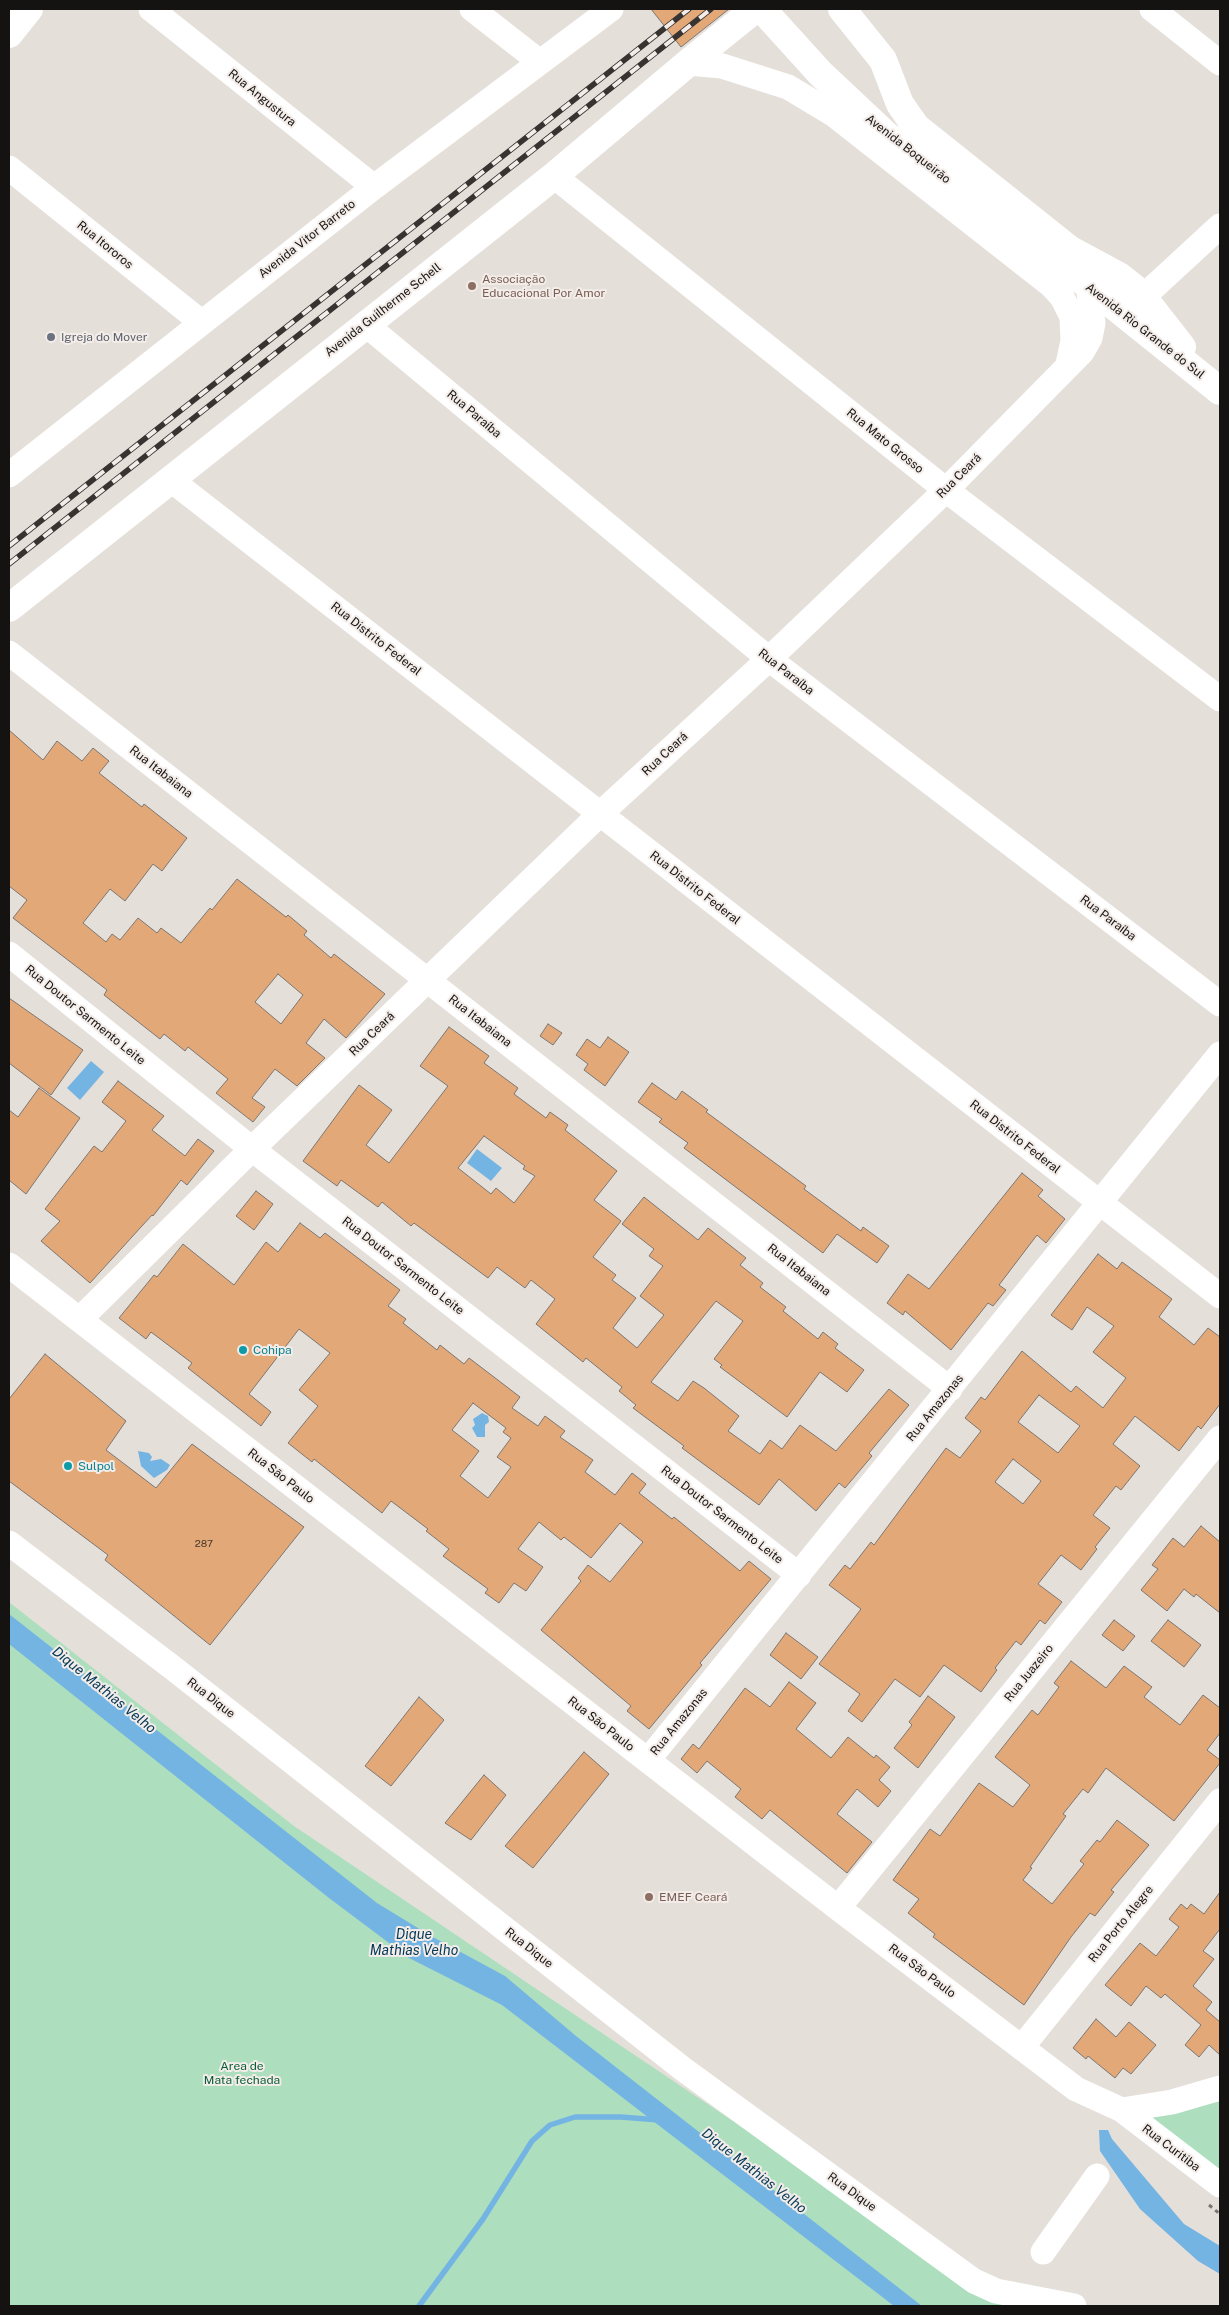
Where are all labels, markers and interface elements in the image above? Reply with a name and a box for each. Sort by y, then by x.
street label: Rua Angustura [225,66,299,130]
street label: Avenida Boqueirão [863,111,953,187]
street label: Avenida Vitor Barreto [256,197,358,281]
street label: Rua Itororos [74,218,136,272]
street label: Avenida Guilherme Schell [322,260,444,360]
place label: Associação Educacional Por Amor [482,272,605,300]
marker: Associação Educacional Por Amor [466,280,478,292]
street label: Avenida Rio Grande do Sul [1083,280,1207,382]
place label: Igreja do Mover [61,330,147,344]
marker: Igreja do Mover [45,331,57,343]
street label: Rua Paraíba [444,387,504,441]
street label: Rua Mato Grosso [844,406,926,476]
street label: Rua Ceará [934,451,984,501]
street label: Rua Distrito Federal [328,599,424,679]
street label: Rua Paraíba [755,646,817,698]
street label: Rua Ceará [639,729,691,779]
street label: Rua Itabaiana [127,743,195,801]
street label: Rua Distrito Federal [647,848,743,928]
street label: Rua Paraíba [1077,892,1139,944]
street label: Rua Doutor Sarmento Leite [22,962,148,1068]
street label: Rua Itabaiana [446,992,514,1050]
street label: Rua Ceará [346,1009,398,1059]
street label: Rua Distrito Federal [967,1097,1063,1177]
street label: Rua Doutor Sarmento Leite [339,1214,467,1318]
street label: Rua Itabaiana [765,1241,833,1299]
place label: Cohipa [253,1343,292,1357]
marker: Cohipa [237,1344,249,1356]
street label: Rua Amazonas [904,1372,966,1444]
street label: Rua São Paulo [245,1446,317,1506]
place label: Sulpol [78,1459,114,1473]
marker: Sulpol [62,1460,74,1472]
street label: Rua Doutor Sarmento Leite [658,1463,786,1567]
house number: 287 [195,1538,213,1550]
street label: Rua Juazeiro [1001,1641,1057,1705]
water label: Dique Mathias Velho [49,1643,159,1737]
street label: Rua Dique [184,1675,238,1721]
street label: Rua Amazonas [648,1686,710,1758]
street label: Rua São Paulo [565,1694,637,1754]
street label: Rua Porto Alegre [1085,1883,1157,1965]
place label: EMEF Ceará [659,1890,727,1904]
marker: EMEF Ceará [643,1891,655,1903]
street label: Rua Dique [502,1925,556,1971]
water label: Dique Mathias Velho [370,1927,458,1960]
street label: Rua São Paulo [886,1941,958,2001]
park label: Area de Mata fechada [204,2059,280,2087]
street label: Rua Curitiba [1139,2122,1203,2174]
water label: Dique Mathias Velho [698,2125,810,2217]
street label: Rua Dique [825,2170,879,2214]

